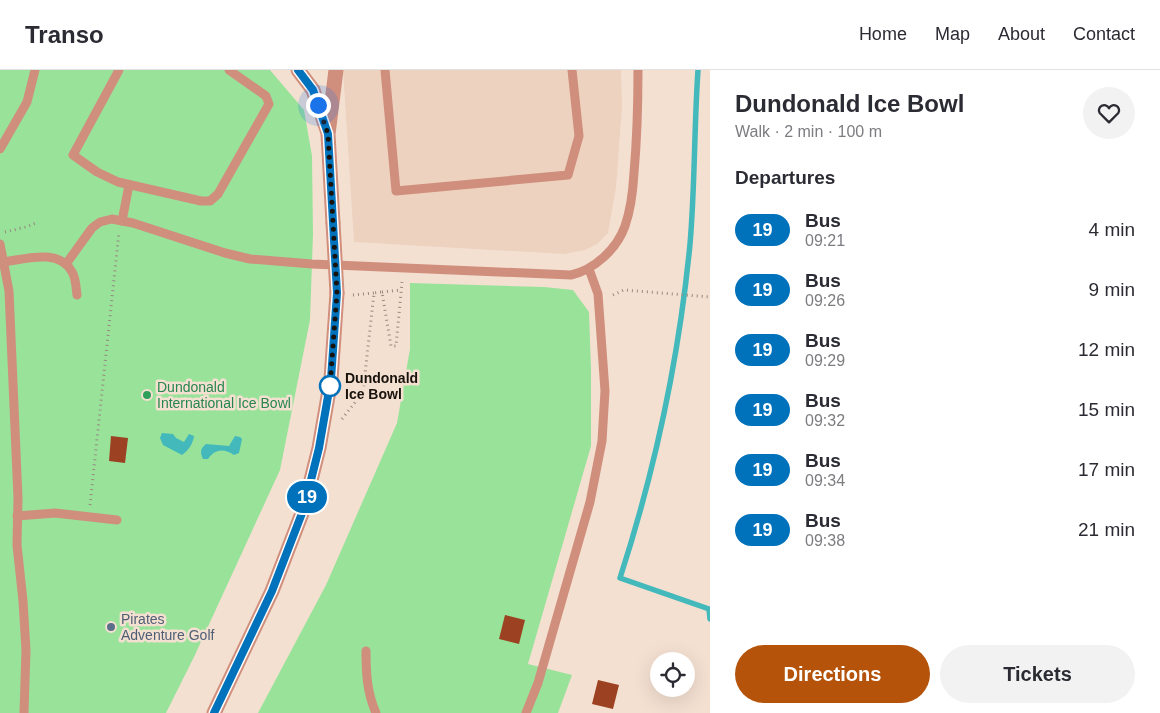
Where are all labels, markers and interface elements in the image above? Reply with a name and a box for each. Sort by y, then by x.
text: Transo [25,21,104,48]
text: Home [859,24,907,44]
text: Map [935,24,970,44]
text: About [998,24,1045,44]
text: Contact [1073,24,1135,44]
button: heart [1083,87,1135,139]
text: Dundonald Ice Bowl [735,90,964,117]
your location [306,93,331,118]
text: Walk · 2 min · 100 m [735,123,882,140]
text: Departures [735,167,835,188]
text: Bus [805,210,841,231]
text: 4 min [1089,219,1135,240]
text: 19 [752,220,773,240]
text: 09:21 [805,232,845,249]
text: Bus [805,270,841,291]
text: 9 min [1089,279,1135,300]
text: 19 [752,280,773,300]
text: 09:26 [805,292,845,309]
text: Bus [805,330,841,351]
text: 12 min [1078,339,1135,360]
text: 19 [752,340,773,360]
text: 09:29 [805,352,845,369]
place label: Dundonald Ice Bowl [345,370,418,402]
marker: Dundonald Ice Bowl [319,375,341,397]
place label: Dundonald International Ice Bowl [157,379,291,411]
marker: Dundonald International Ice Bowl [141,389,153,401]
text: Bus [805,390,841,411]
text: 15 min [1078,399,1135,420]
text: 19 [752,400,773,420]
text: 09:32 [805,412,845,429]
text: Bus [805,450,841,471]
text: 17 min [1078,459,1135,480]
text: 19 [752,460,773,480]
text: 09:34 [805,472,845,489]
line badge: 19 [284,481,330,513]
text: 19 [297,487,317,507]
text: Bus [805,510,841,531]
text: 21 min [1078,519,1135,540]
text: 19 [752,520,773,540]
text: 09:38 [805,532,845,549]
place label: Pirates Adventure Golf [121,611,214,643]
marker: Pirates Adventure Golf [105,621,117,633]
button: Directions [735,645,930,703]
button: Tickets [940,645,1135,703]
map controls [650,652,695,697]
button: locate [650,652,695,697]

